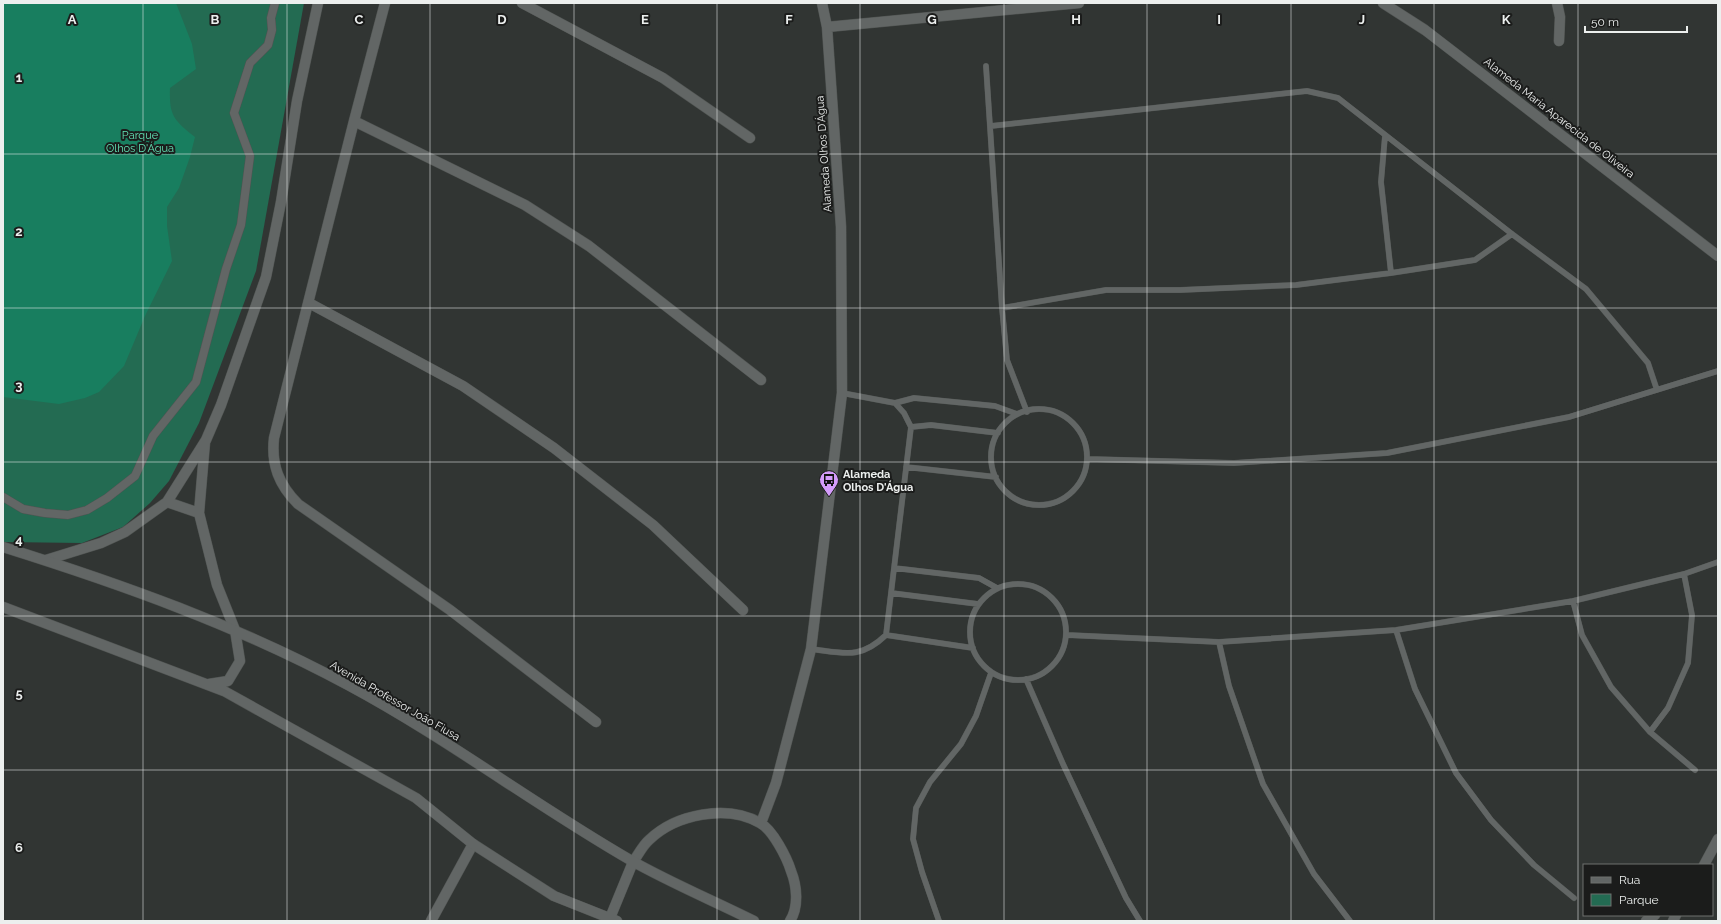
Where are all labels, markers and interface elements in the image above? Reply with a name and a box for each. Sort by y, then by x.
scale bar [1585,8,1687,34]
text: A [68,12,77,27]
text: B [211,12,220,27]
text: C [355,12,364,27]
text: D [497,12,507,27]
text: E [641,12,649,27]
text: F [785,12,793,27]
text: G [927,12,937,27]
text: H [1071,12,1081,27]
text: I [1217,12,1221,27]
text: J [1359,12,1365,27]
text: K [1502,12,1511,27]
text: 50 m [1591,15,1619,29]
street label: Alameda Maria Aparecida de Oliveira [1481,55,1637,181]
text: 1 [16,70,23,85]
street label: Alameda Olhos D'Água [812,95,835,213]
park label: Parque Olhos D'Água [106,129,174,155]
text: 2 [15,224,23,239]
text: 3 [15,378,23,393]
place label: Alameda Olhos D'Água [843,468,913,494]
bus stop icon: Alameda Olhos D'Água [818,469,840,497]
text: 4 [15,532,23,547]
street label: Avenida Professor João Fiusa [328,658,462,744]
text: 5 [15,686,23,701]
text: 6 [15,840,23,855]
legend [1583,864,1713,916]
text: Rua [1619,873,1640,887]
text: Parque [1619,893,1659,907]

